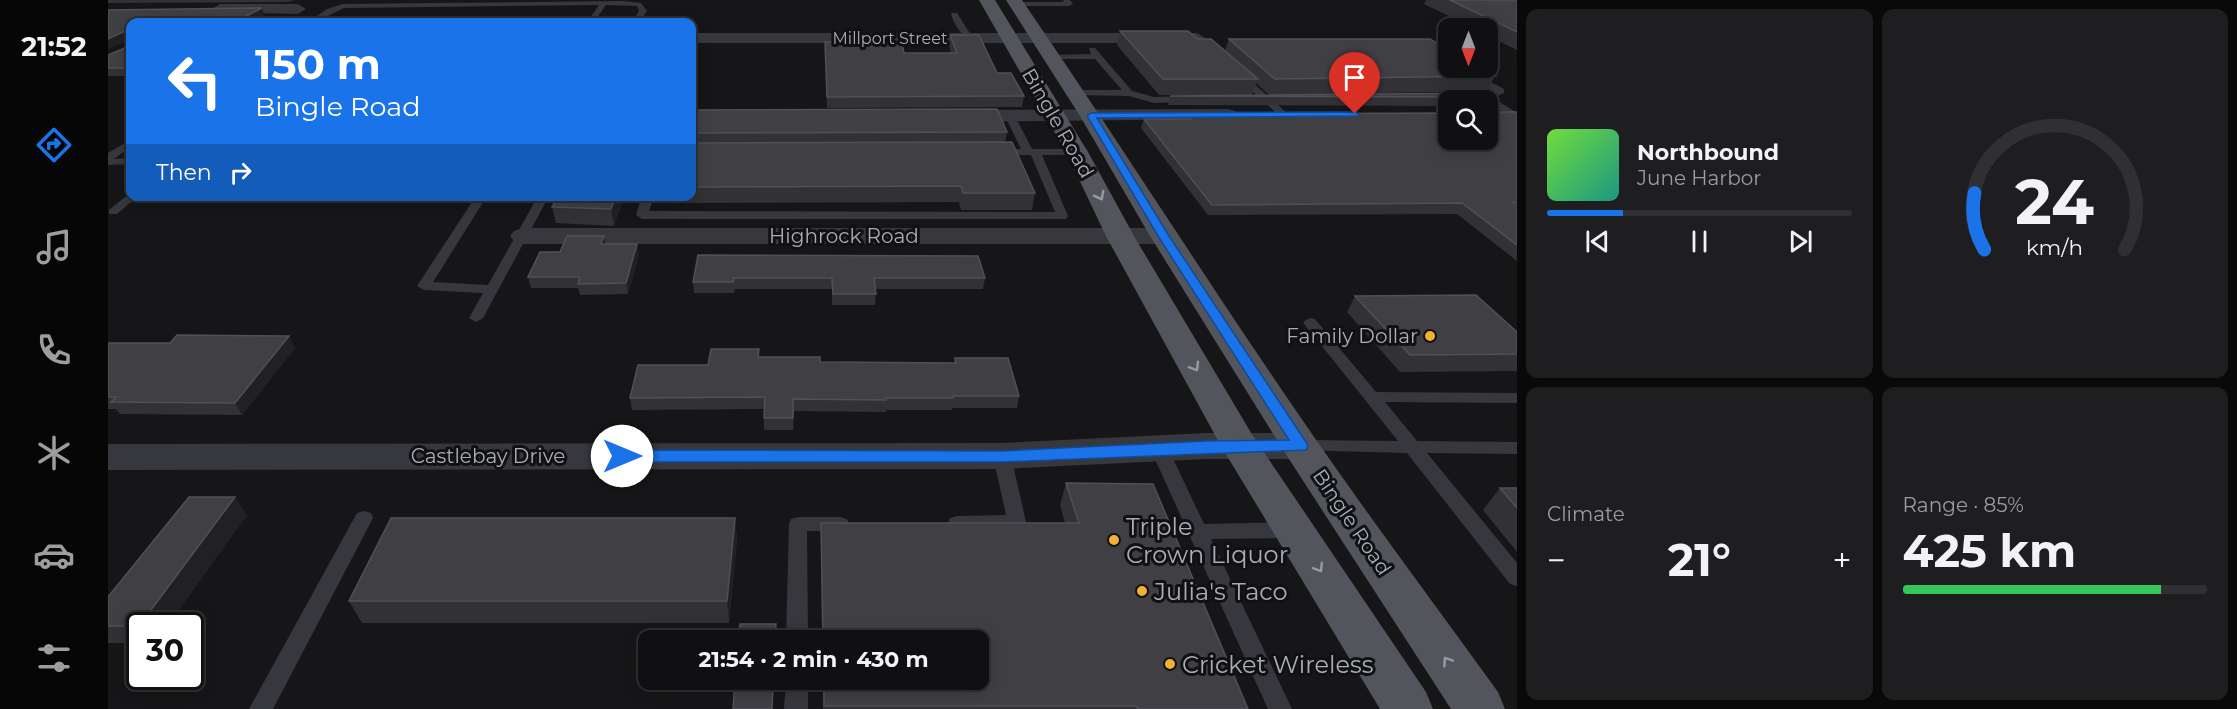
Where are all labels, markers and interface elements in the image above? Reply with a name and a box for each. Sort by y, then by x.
north arrow [1438,18,1498,78]
map controls [1438,18,1498,150]
street label: Millport Street [833,29,948,48]
text: 21:52 [21,30,87,63]
text: 150 m [255,38,381,90]
icon: left [156,42,234,120]
pin [1329,52,1380,114]
icon: arrive [1338,61,1371,94]
street label: Bingle Road [1017,64,1099,182]
text: Bingle Road [255,90,421,123]
button: search [1438,90,1498,150]
icon: directions [33,124,75,166]
text: Northbound [1637,139,1779,166]
icon: right [224,156,257,189]
text: Then [156,159,212,186]
text: 24 [2015,165,2094,241]
text: June Harbor [1637,166,1761,190]
one-way arrow [1092,190,1104,201]
street label: Highrock Road [769,224,919,248]
icon: previous [1581,225,1614,258]
icon: pause [1683,225,1716,258]
icon: next [1784,225,1817,258]
icon: music [33,226,75,268]
text: km/h [2026,235,2083,261]
place label: Family Dollar [1286,324,1418,348]
icon: phone [33,329,75,371]
marker: Family Dollar [1423,329,1437,343]
one-way arrow [1188,361,1199,371]
position arrow [590,424,654,488]
icon: climate [33,432,75,474]
street label: Castlebay Drive [411,444,565,468]
street label: Bingle Road [1308,464,1396,580]
text: Range · 85% [1903,493,2024,517]
text: Climate [1547,502,1625,526]
place label: Triple Crown Liquor [1126,512,1288,569]
text: 425 km [1903,523,2076,578]
text: 21° [1668,532,1731,587]
marker: Triple Crown Liquor [1107,533,1121,547]
icon: car [33,534,75,576]
text: − [1547,540,1566,580]
text: + [1833,540,1851,580]
one-way arrow [1312,562,1324,572]
place label: Julia's Taco [1153,577,1288,606]
marker: Julia's Taco [1135,584,1149,598]
speed limit sign: 30 [126,612,204,690]
icon: filters [33,637,75,679]
text: 21:54 · 2 min · 430 m [698,646,929,673]
place label: Cricket Wireless [1182,650,1374,679]
one-way arrow [1443,656,1454,667]
marker: Cricket Wireless [1163,657,1177,671]

